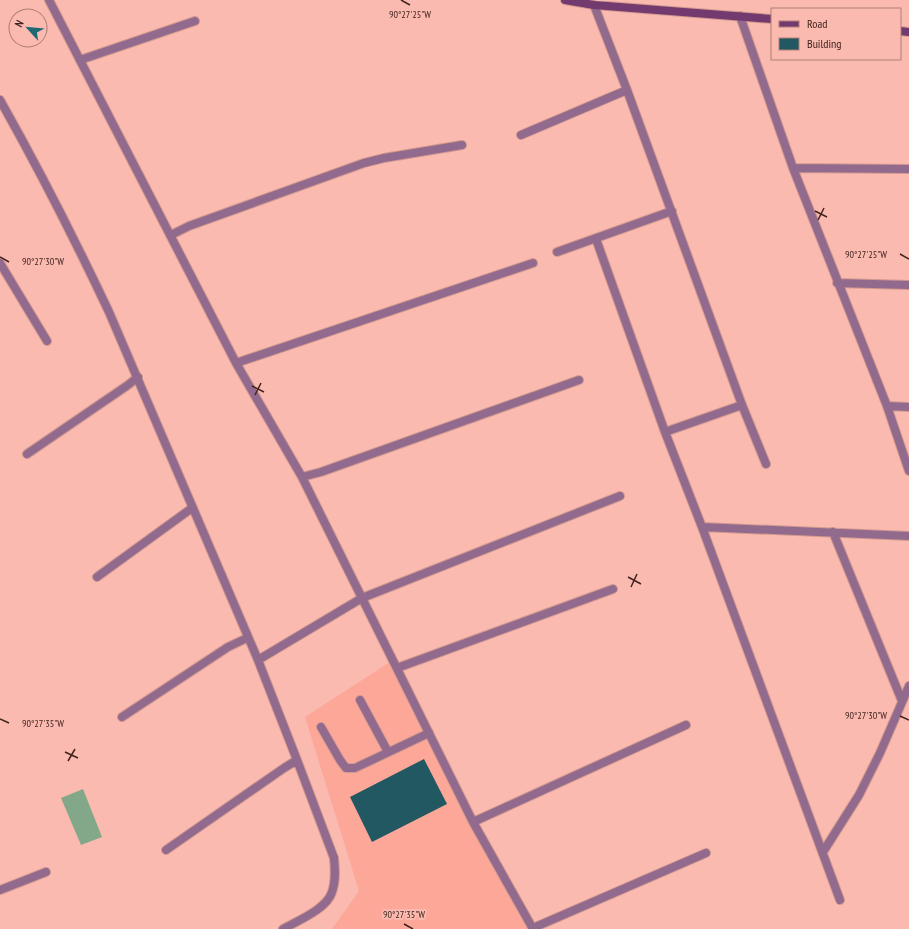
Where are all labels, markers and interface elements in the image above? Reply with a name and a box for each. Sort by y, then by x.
north arrow [8,8,48,48]
text: 90°27'25"W [389,8,431,21]
legend [771,8,901,60]
text: Road [807,16,827,31]
text: N [12,18,27,29]
text: Building [807,36,842,51]
text: 90°27'25"W [845,248,887,261]
text: 90°27'30"W [22,255,64,268]
text: 90°27'30"W [845,709,887,722]
text: 90°27'35"W [22,717,64,730]
text: 90°27'35"W [383,908,425,921]

